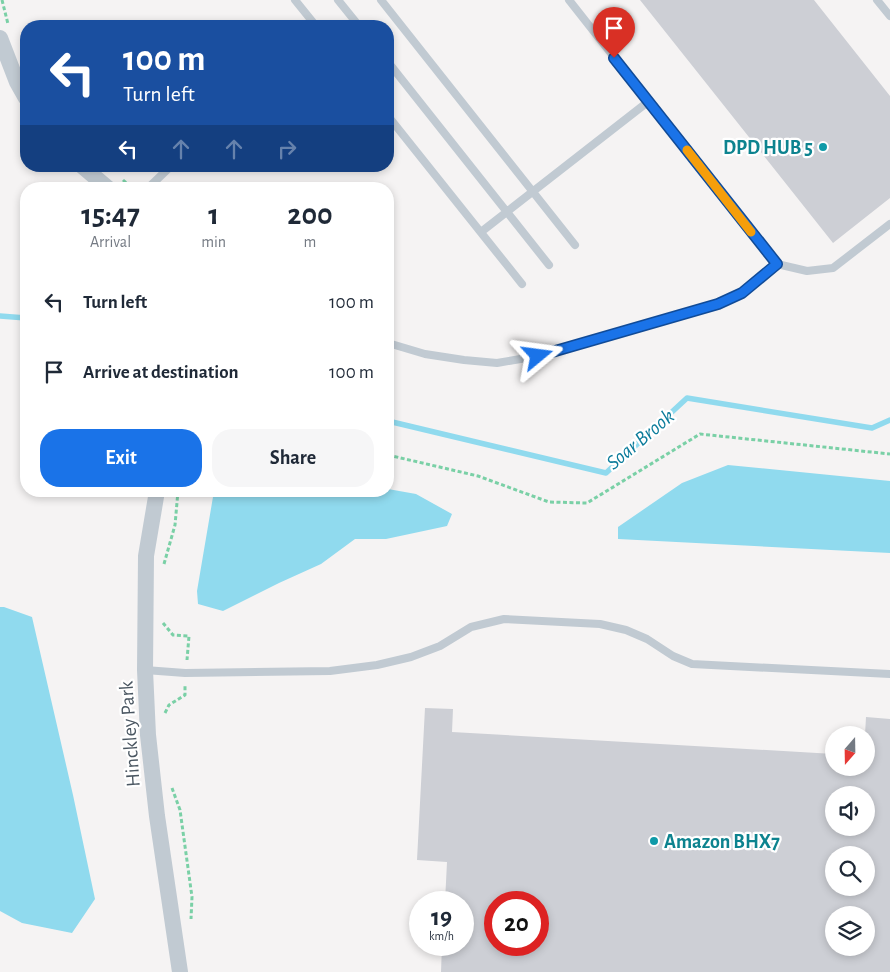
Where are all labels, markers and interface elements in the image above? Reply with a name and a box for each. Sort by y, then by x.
pin [593,7,635,58]
icon: arrive [600,14,628,42]
icon: left [40,40,105,105]
text: 100 m [123,42,206,77]
text: Turn left [123,83,195,105]
icon: left [114,135,142,163]
icon: ahead [167,135,195,163]
icon: ahead [220,135,248,163]
icon: right [273,135,301,163]
place label: DPD HUB 5 [723,138,813,158]
marker: DPD HUB 5 [817,141,829,153]
text: 15:47 [81,200,140,230]
text: 1 [208,200,219,230]
text: 200 [287,200,333,230]
text: Arrival [90,234,131,250]
text: min [201,234,226,250]
text: m [304,234,316,250]
icon: left [40,288,68,316]
text: Turn left [83,293,147,312]
text: 100 m [329,293,374,312]
position arrow [511,329,563,381]
icon: arrive [40,358,68,386]
text: Arrive at destination [83,363,239,382]
text: 100 m [329,363,374,382]
water label: Soar Brook [603,405,678,473]
button: Exit [40,429,202,487]
button: Share [212,429,374,487]
street label: Hinckley Park [116,680,144,788]
north arrow [825,726,875,776]
map controls [825,726,875,956]
button: sound [825,786,875,836]
place label: Amazon BHX7 [664,832,780,852]
marker: Amazon BHX7 [648,835,660,847]
button: search [825,846,875,896]
speed limit sign: 20 [484,891,549,956]
text: 19 [431,905,452,930]
button: layers [825,906,875,956]
text: km/h [429,930,454,942]

